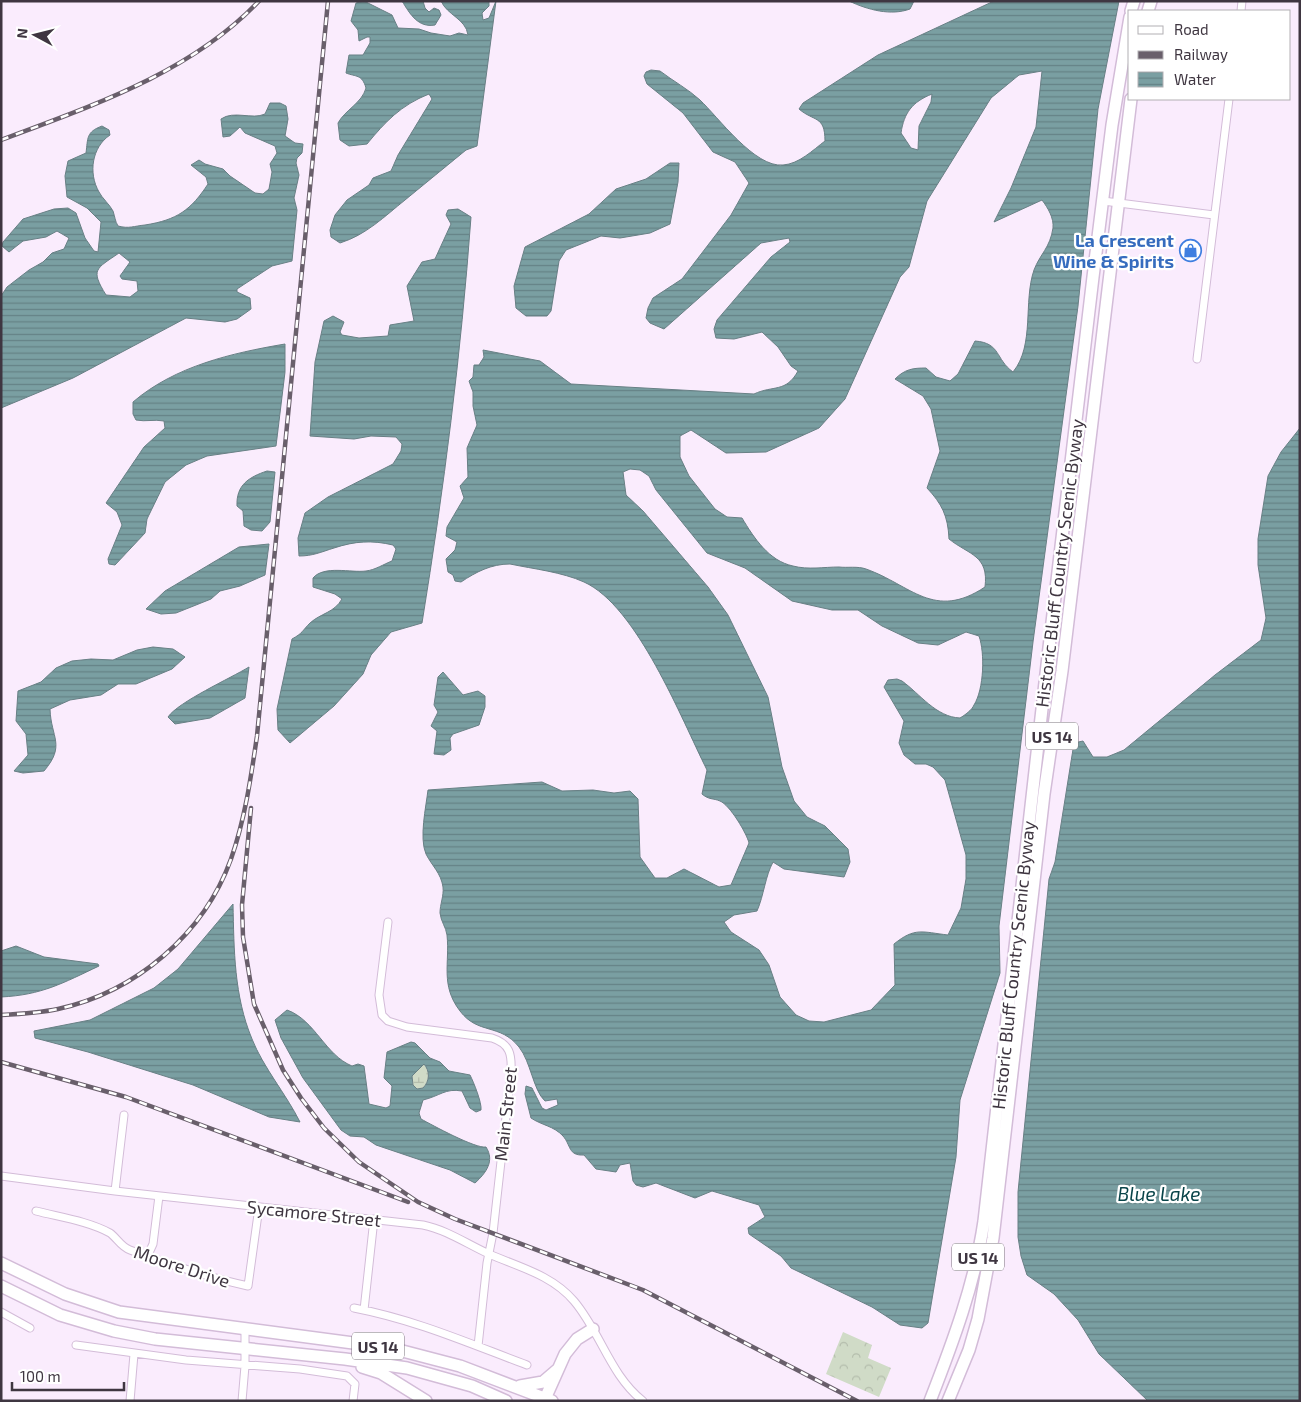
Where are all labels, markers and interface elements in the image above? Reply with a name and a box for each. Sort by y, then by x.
north arrow [10,10,60,60]
legend [1128,10,1291,100]
text: Road [1174,20,1209,38]
text: N [13,27,31,39]
text: Railway [1174,45,1228,63]
text: Water [1174,70,1216,88]
place label: La Crescent Wine & Spirits [1053,229,1175,272]
shop icon: La Crescent Wine & Spirits [1178,238,1202,262]
street label: Historic Bluff Country Scenic Byway [1030,417,1088,708]
road number: US 14 [1026,722,1078,749]
street label: Historic Bluff Country Scenic Byway [987,819,1039,1110]
street label: Main Street [489,1066,521,1162]
water label: Blue Lake [1117,1182,1201,1205]
street label: Sycamore Street [246,1195,382,1231]
street label: Moore Drive [131,1240,233,1292]
road number: US 14 [952,1244,1004,1270]
road number: US 14 [352,1332,404,1360]
scale bar [12,1360,125,1392]
text: 100 m [20,1367,61,1385]

